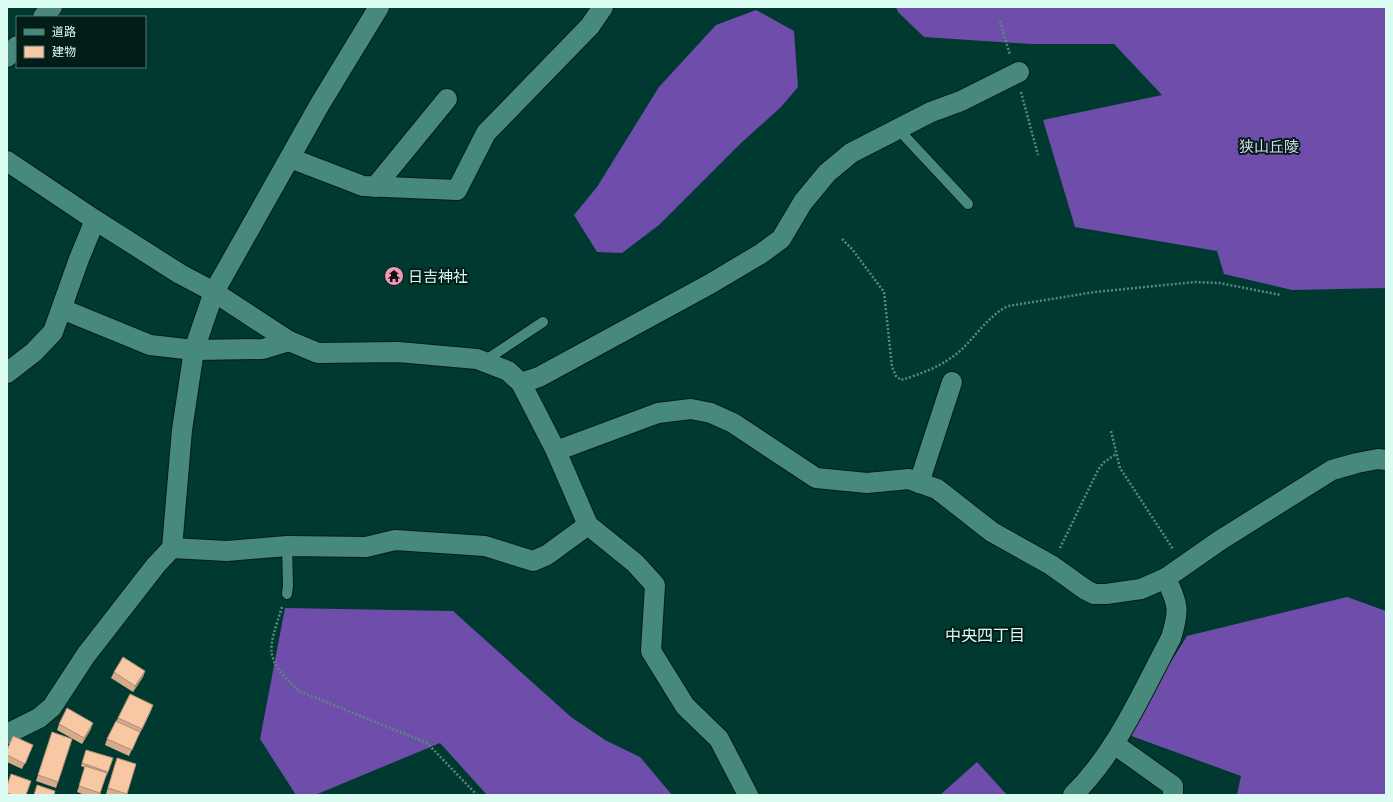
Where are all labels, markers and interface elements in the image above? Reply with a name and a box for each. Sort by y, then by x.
legend [16,16,146,68]
text: 道路 [52,24,76,40]
text: 建物 [52,44,76,60]
park label: 狭山丘陵 [1239,137,1299,156]
temple icon: 日吉神社 [383,265,405,287]
place label: 日吉神社 [408,267,468,286]
district label: 中央四丁目 [945,625,1025,646]

